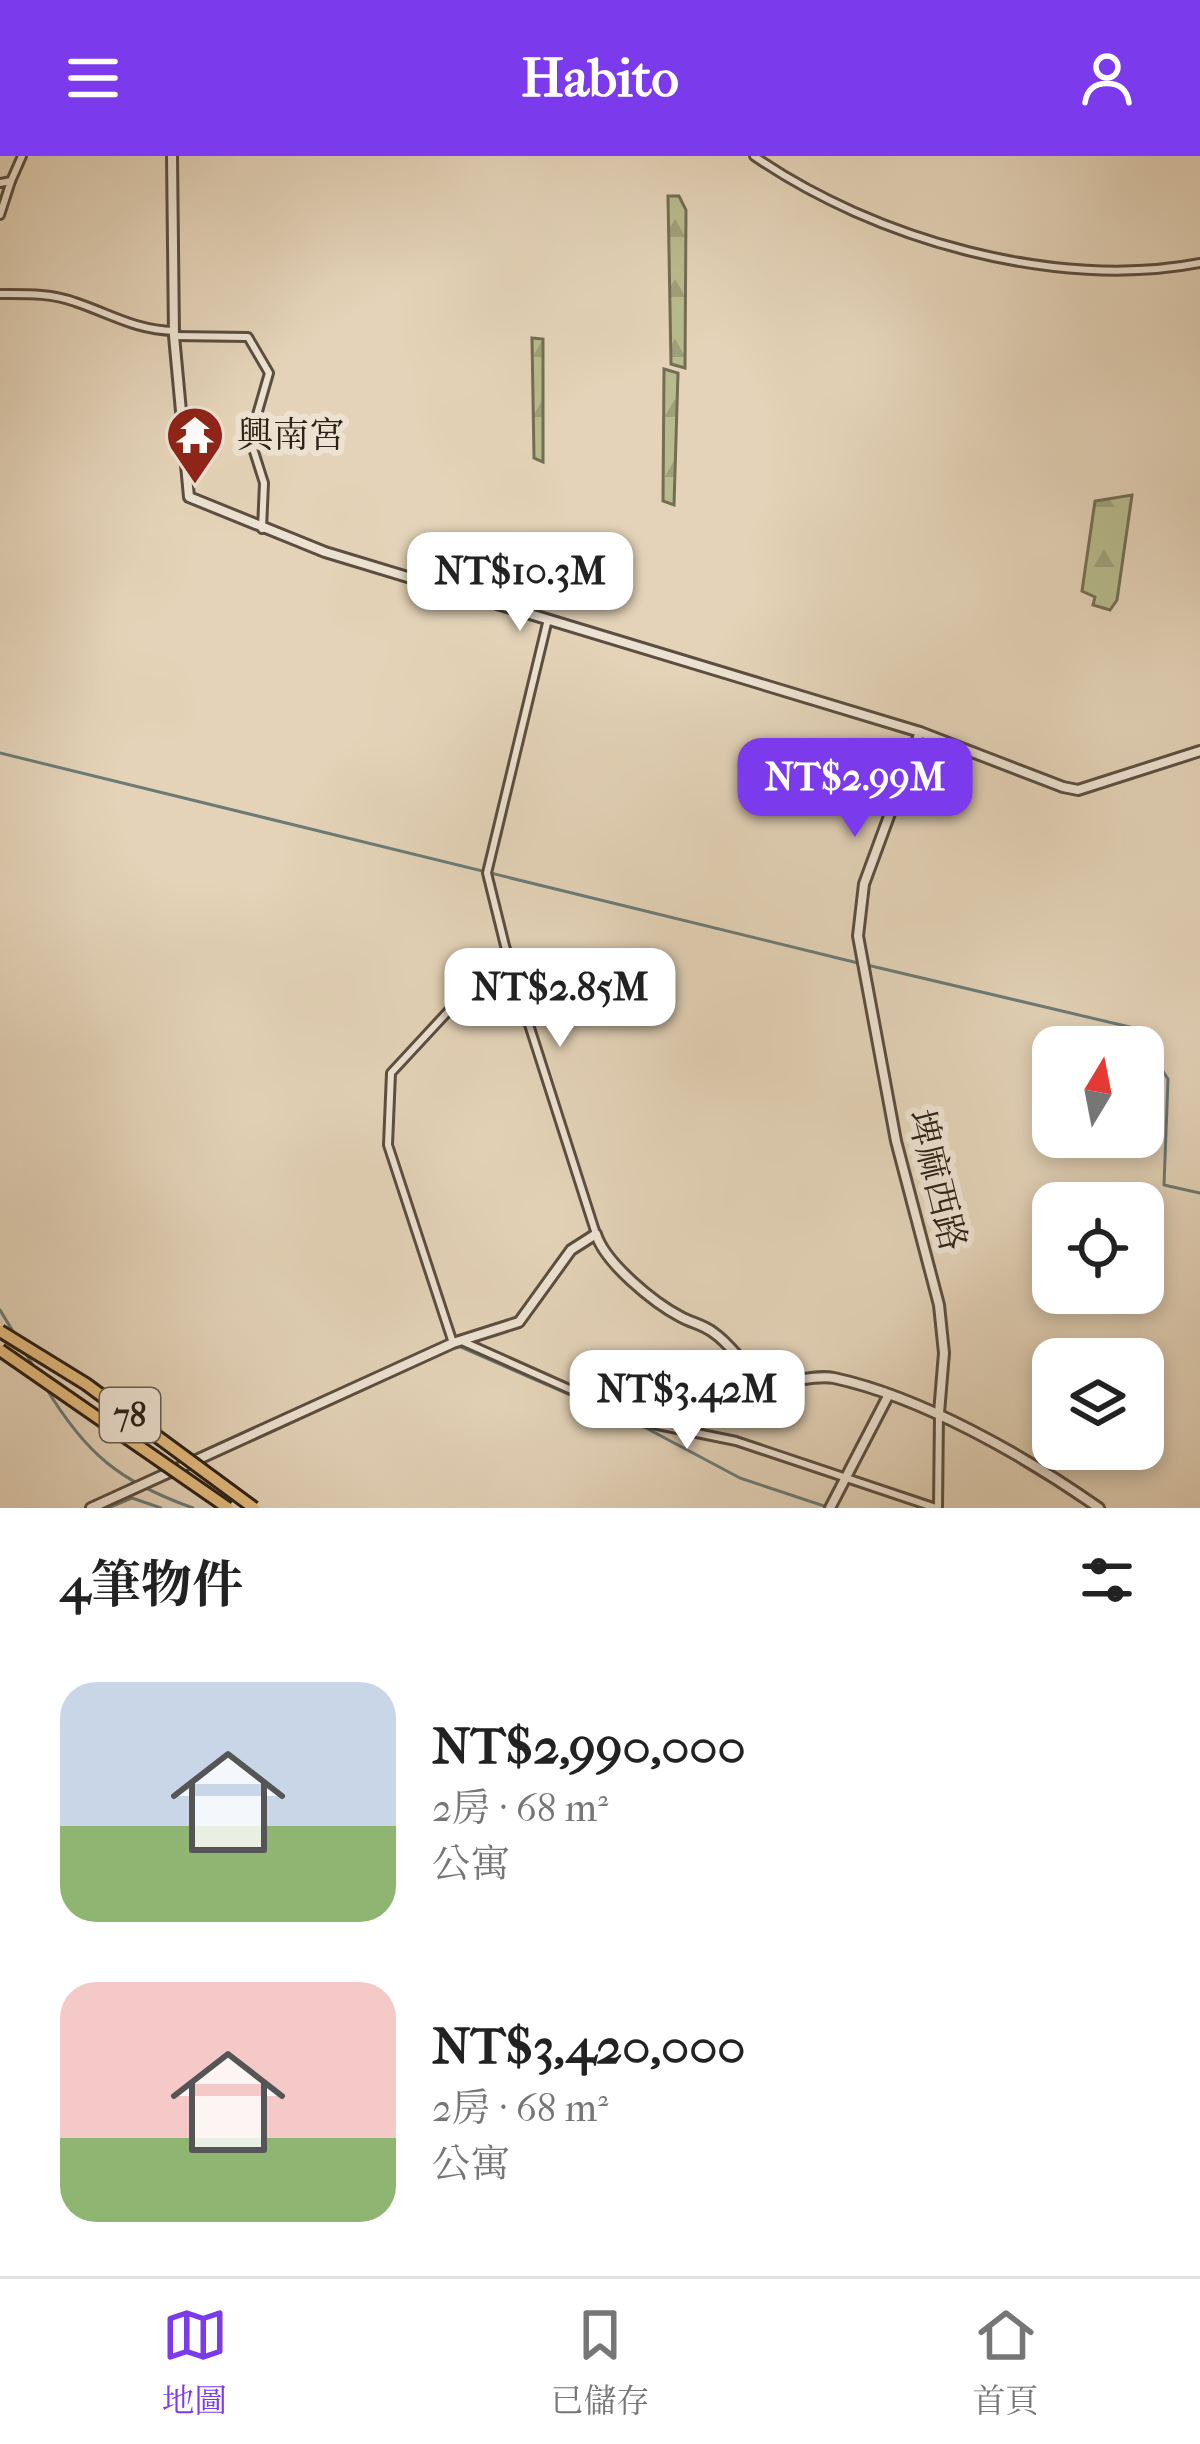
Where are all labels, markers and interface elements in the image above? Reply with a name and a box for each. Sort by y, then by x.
icon: menu [60,45,126,111]
icon: person [1074,45,1140,111]
text: Habito [521,47,679,110]
temple icon: 興南宮 [164,404,226,486]
place label: 興南宮 [237,414,345,456]
pin: NT$10.3M [396,532,644,634]
text: NT$10.3M [434,548,606,594]
pin: NT$2.99M [731,738,979,840]
text: NT$2.99M [765,754,945,800]
pin: NT$2.85M [436,948,684,1050]
text: NT$2.85M [471,964,649,1010]
north arrow [1032,1026,1164,1158]
map controls [1032,1026,1164,1470]
street label: 埤麻西路 [899,1105,975,1255]
button: locate [1032,1182,1164,1314]
button: layers [1032,1338,1164,1470]
pin: NT$3.42M [563,1350,811,1452]
text: NT$3.42M [597,1366,777,1412]
road number: 78 [100,1388,160,1442]
icon: filters [1074,1547,1140,1613]
text: 4筆物件 [60,1555,243,1615]
text: NT$2,990,000 [432,1716,746,1776]
icon: home [156,1730,300,1874]
text: 2房 · 68 m² [432,1785,608,1831]
text: 公寓 [432,1841,510,1887]
text: NT$3,420,000 [432,2016,745,2076]
icon: home [156,2030,300,2174]
text: 2房 · 68 m² [432,2085,608,2131]
text: 公寓 [432,2141,510,2187]
tab: 地圖 [162,2302,228,2421]
tab: 已儲存 [551,2302,650,2421]
tab: 首頁 [973,2302,1039,2421]

